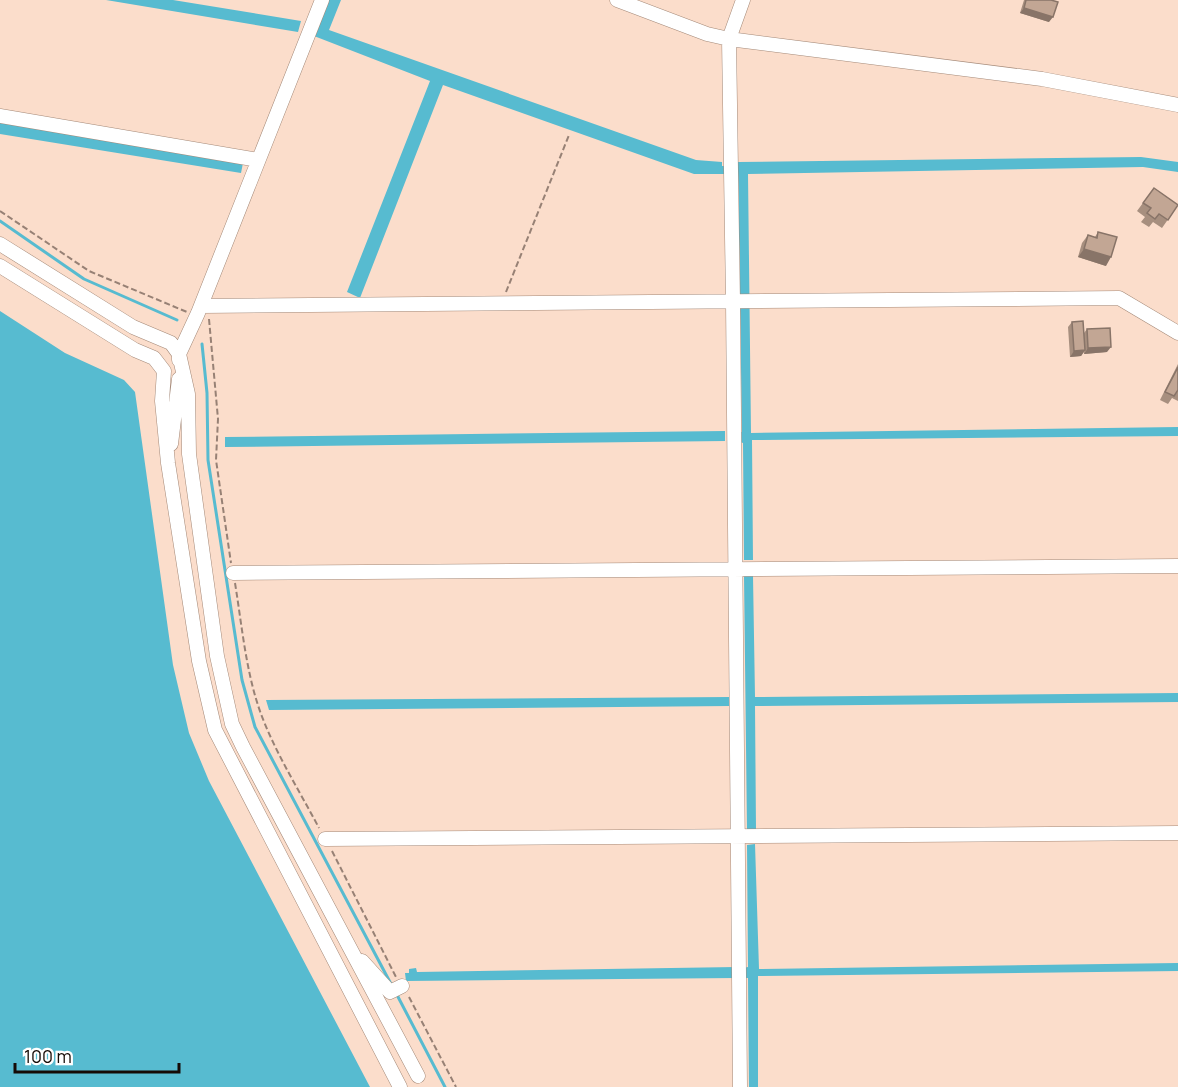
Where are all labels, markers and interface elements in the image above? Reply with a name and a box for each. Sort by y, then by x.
scale bar [15,1036,178,1074]
text: 100 m [24,1044,72,1068]

